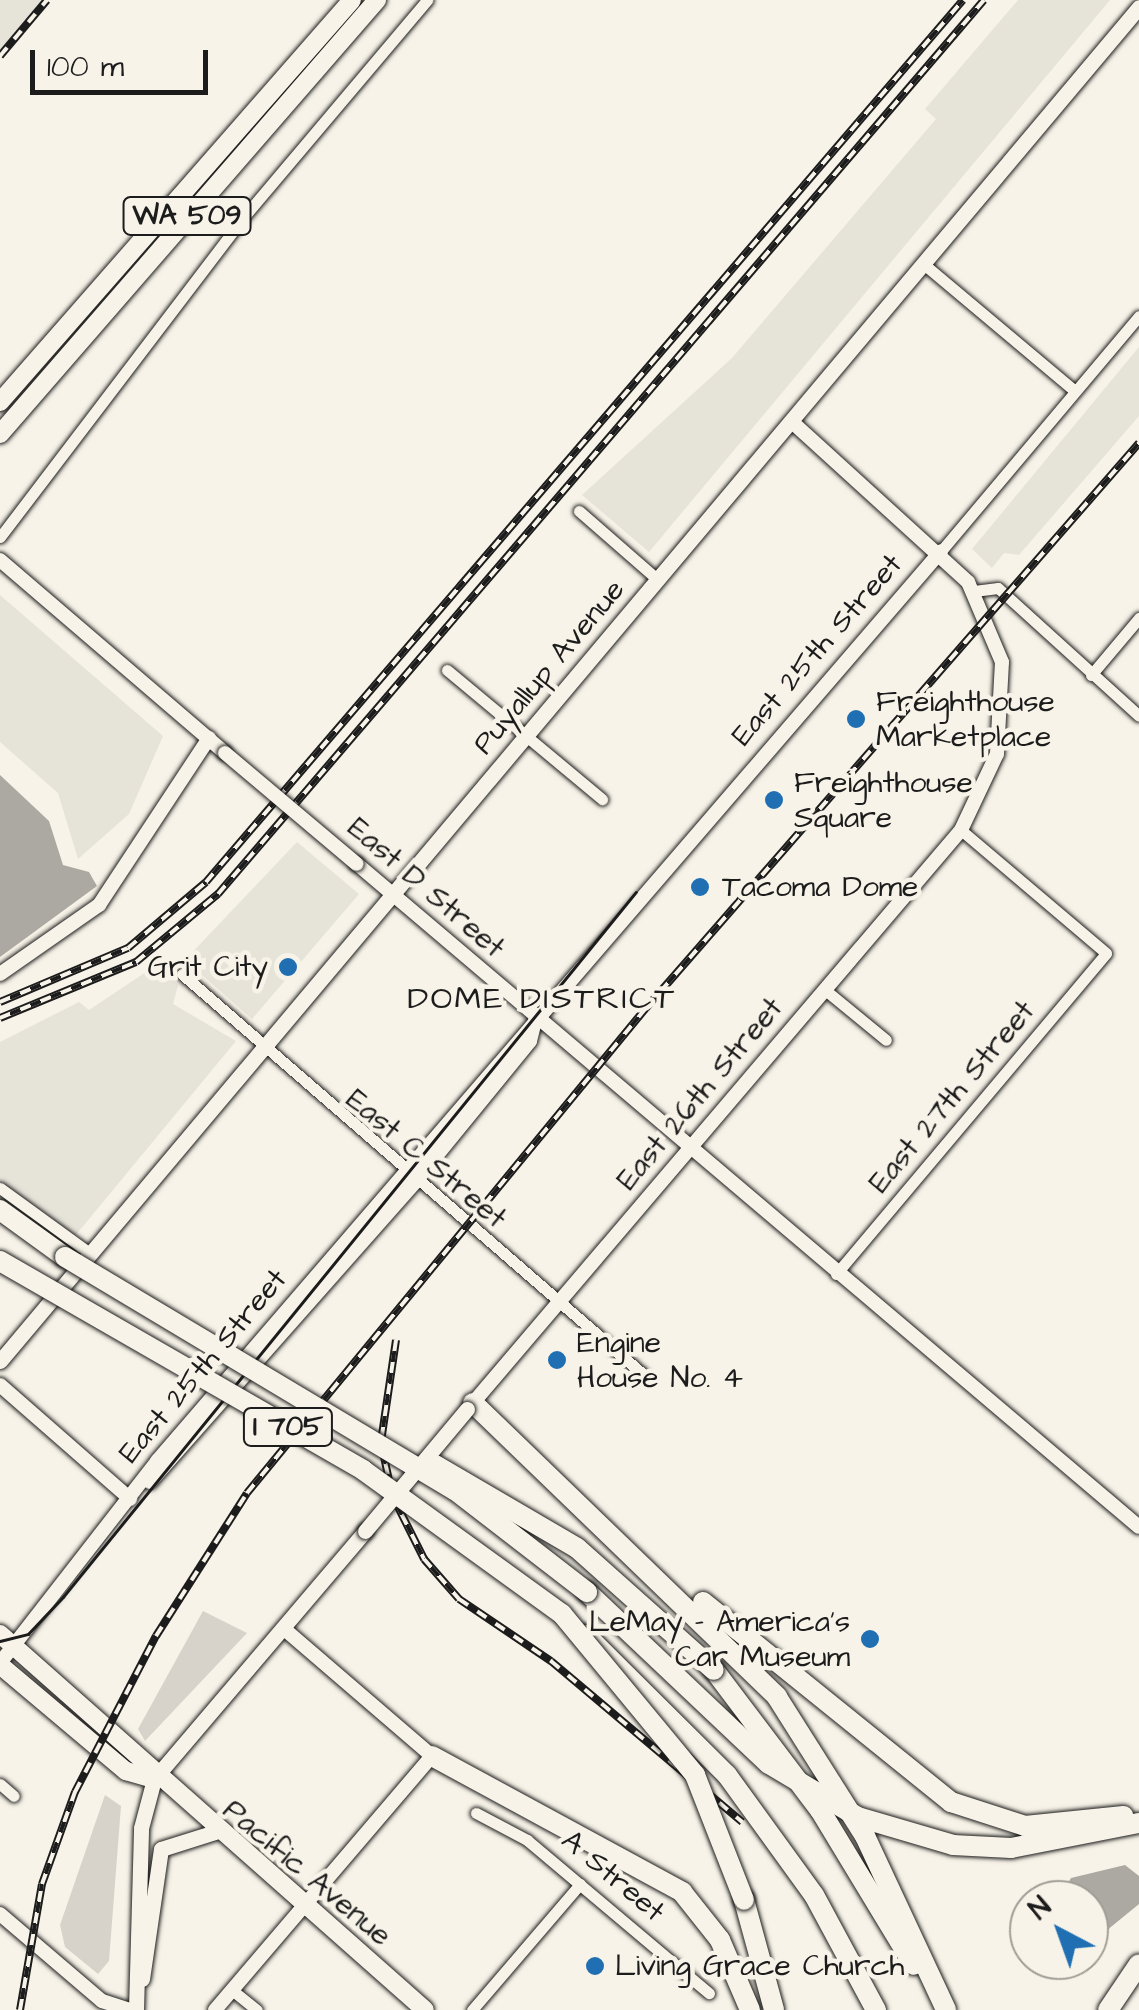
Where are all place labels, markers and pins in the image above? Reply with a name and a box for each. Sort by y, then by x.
place label: Freighthouse Marketplace [876,684,1055,754]
marker: Freighthouse Marketplace [845,708,867,730]
place label: Freighthouse Square [794,765,973,836]
marker: Freighthouse Square [763,789,785,811]
place label: Tacoma Dome [722,869,918,905]
marker: Tacoma Dome [687,874,713,900]
place label: Grit City [148,949,268,985]
marker: Grit City [277,956,299,978]
place label: Engine House No. 4 [577,1325,743,1396]
marker: Engine House No. 4 [546,1349,568,1371]
place label: LeMay - America's Car Museum [589,1604,850,1674]
marker: LeMay - America's Car Museum [859,1628,881,1650]
place label: Living Grace Church [615,1948,904,1984]
marker: Living Grace Church [584,1955,606,1977]

